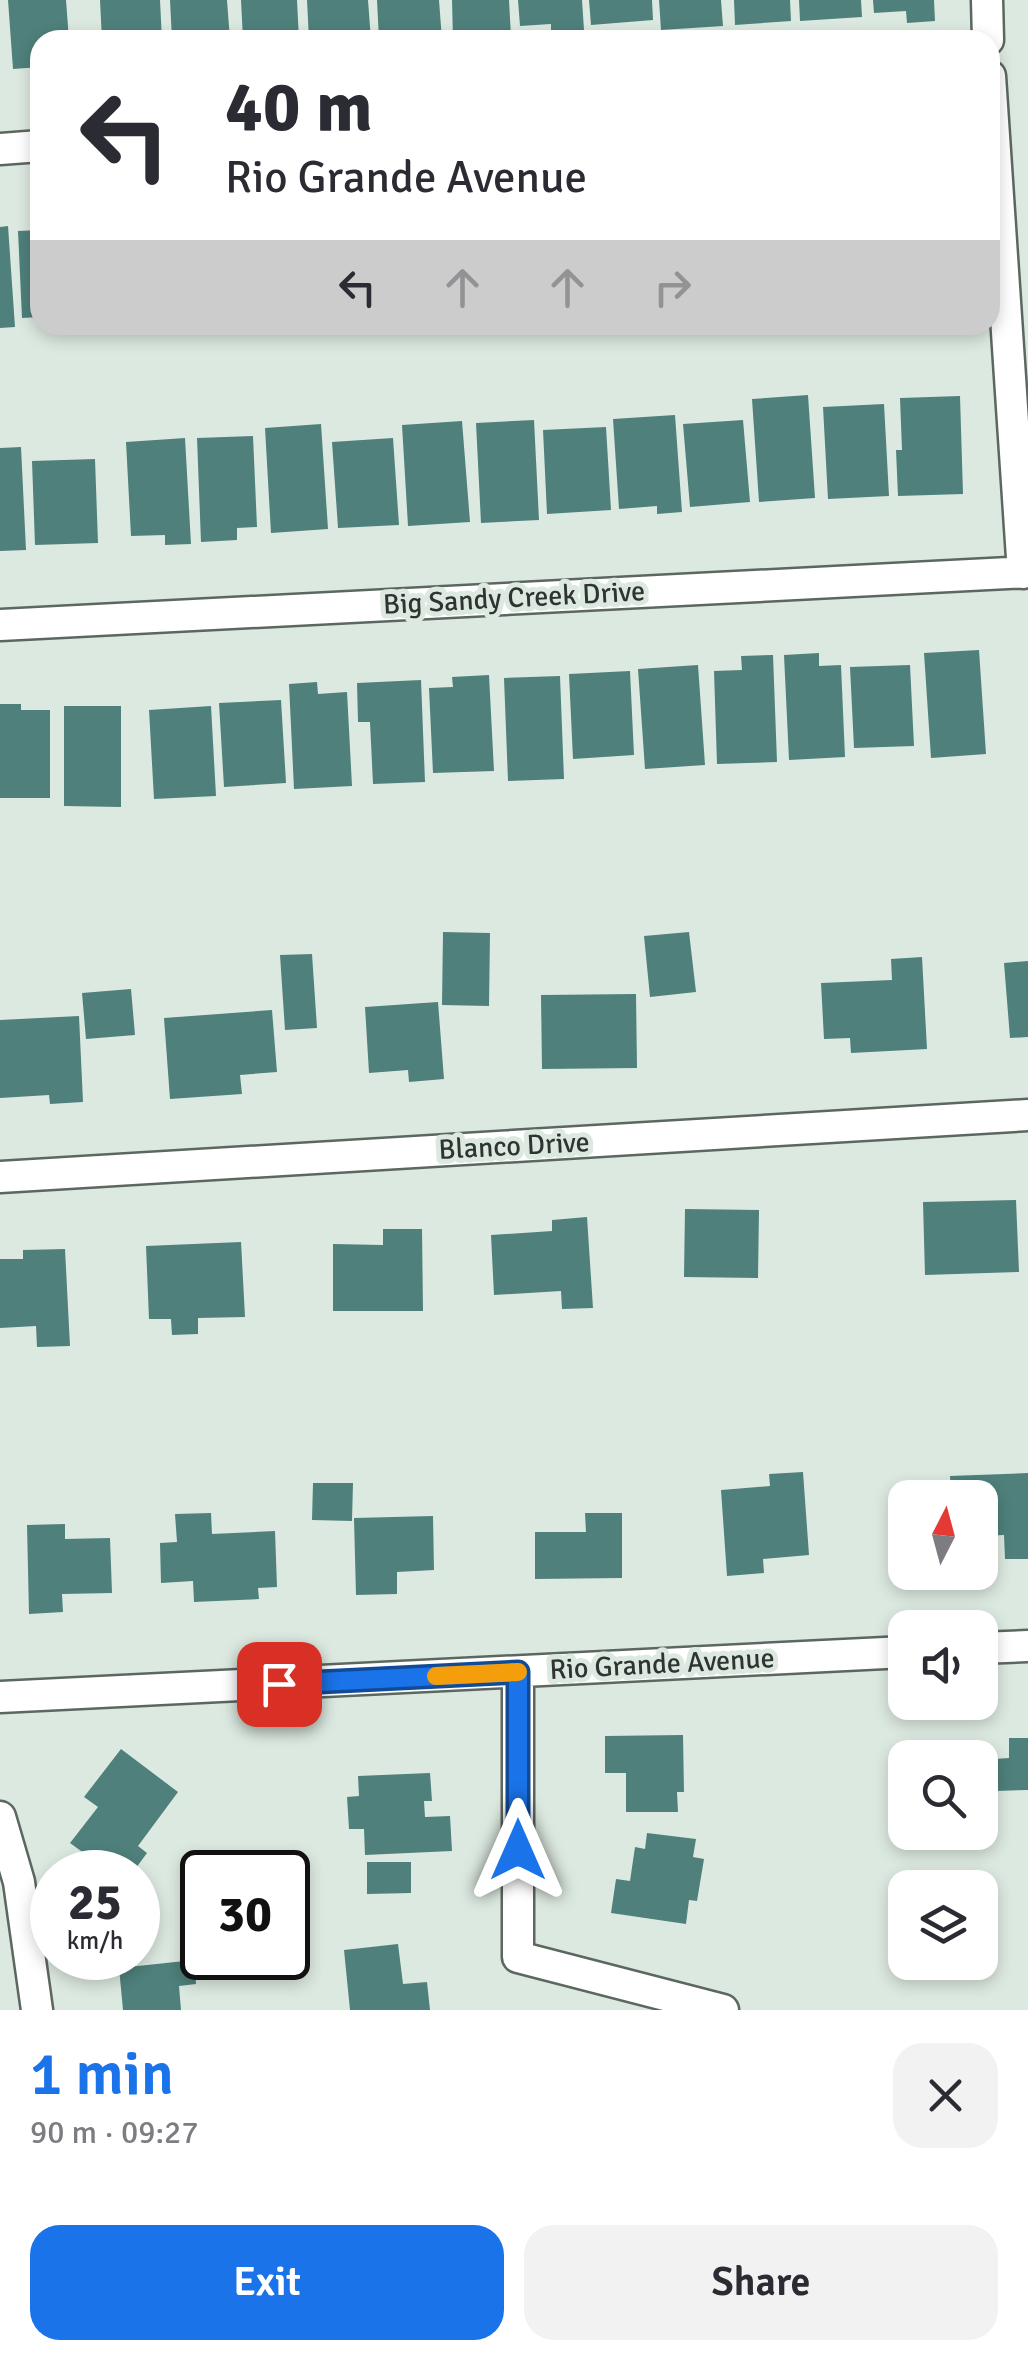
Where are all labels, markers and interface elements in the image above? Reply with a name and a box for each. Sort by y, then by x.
text: 40 m [225,64,373,150]
icon: left [60,70,190,200]
text: Rio Grande Avenue [225,150,587,205]
icon: left [330,260,385,315]
icon: ahead [435,260,490,315]
icon: ahead [540,260,595,315]
icon: right [645,260,700,315]
street label: Big Sandy Creek Drive [382,574,646,622]
street label: Blanco Drive [438,1125,590,1167]
north arrow [888,1480,998,1590]
map controls [888,1480,998,1980]
button: sound [888,1610,998,1720]
street label: Rio Grande Avenue [549,1641,775,1687]
pin [237,1642,322,1727]
icon: arrive [252,1657,307,1712]
button: search [888,1740,998,1850]
position arrow [466,1798,570,1902]
speed limit sign: 30 [180,1850,310,1980]
button: layers [888,1870,998,1980]
text: 25 [68,1872,122,1934]
text: km/h [67,1925,123,1956]
text: 1 min [30,2038,174,2112]
button: close [893,2043,998,2148]
text: 90 m · 09:27 [30,2113,199,2152]
button: Exit [30,2225,504,2340]
button: Share [524,2225,998,2340]

